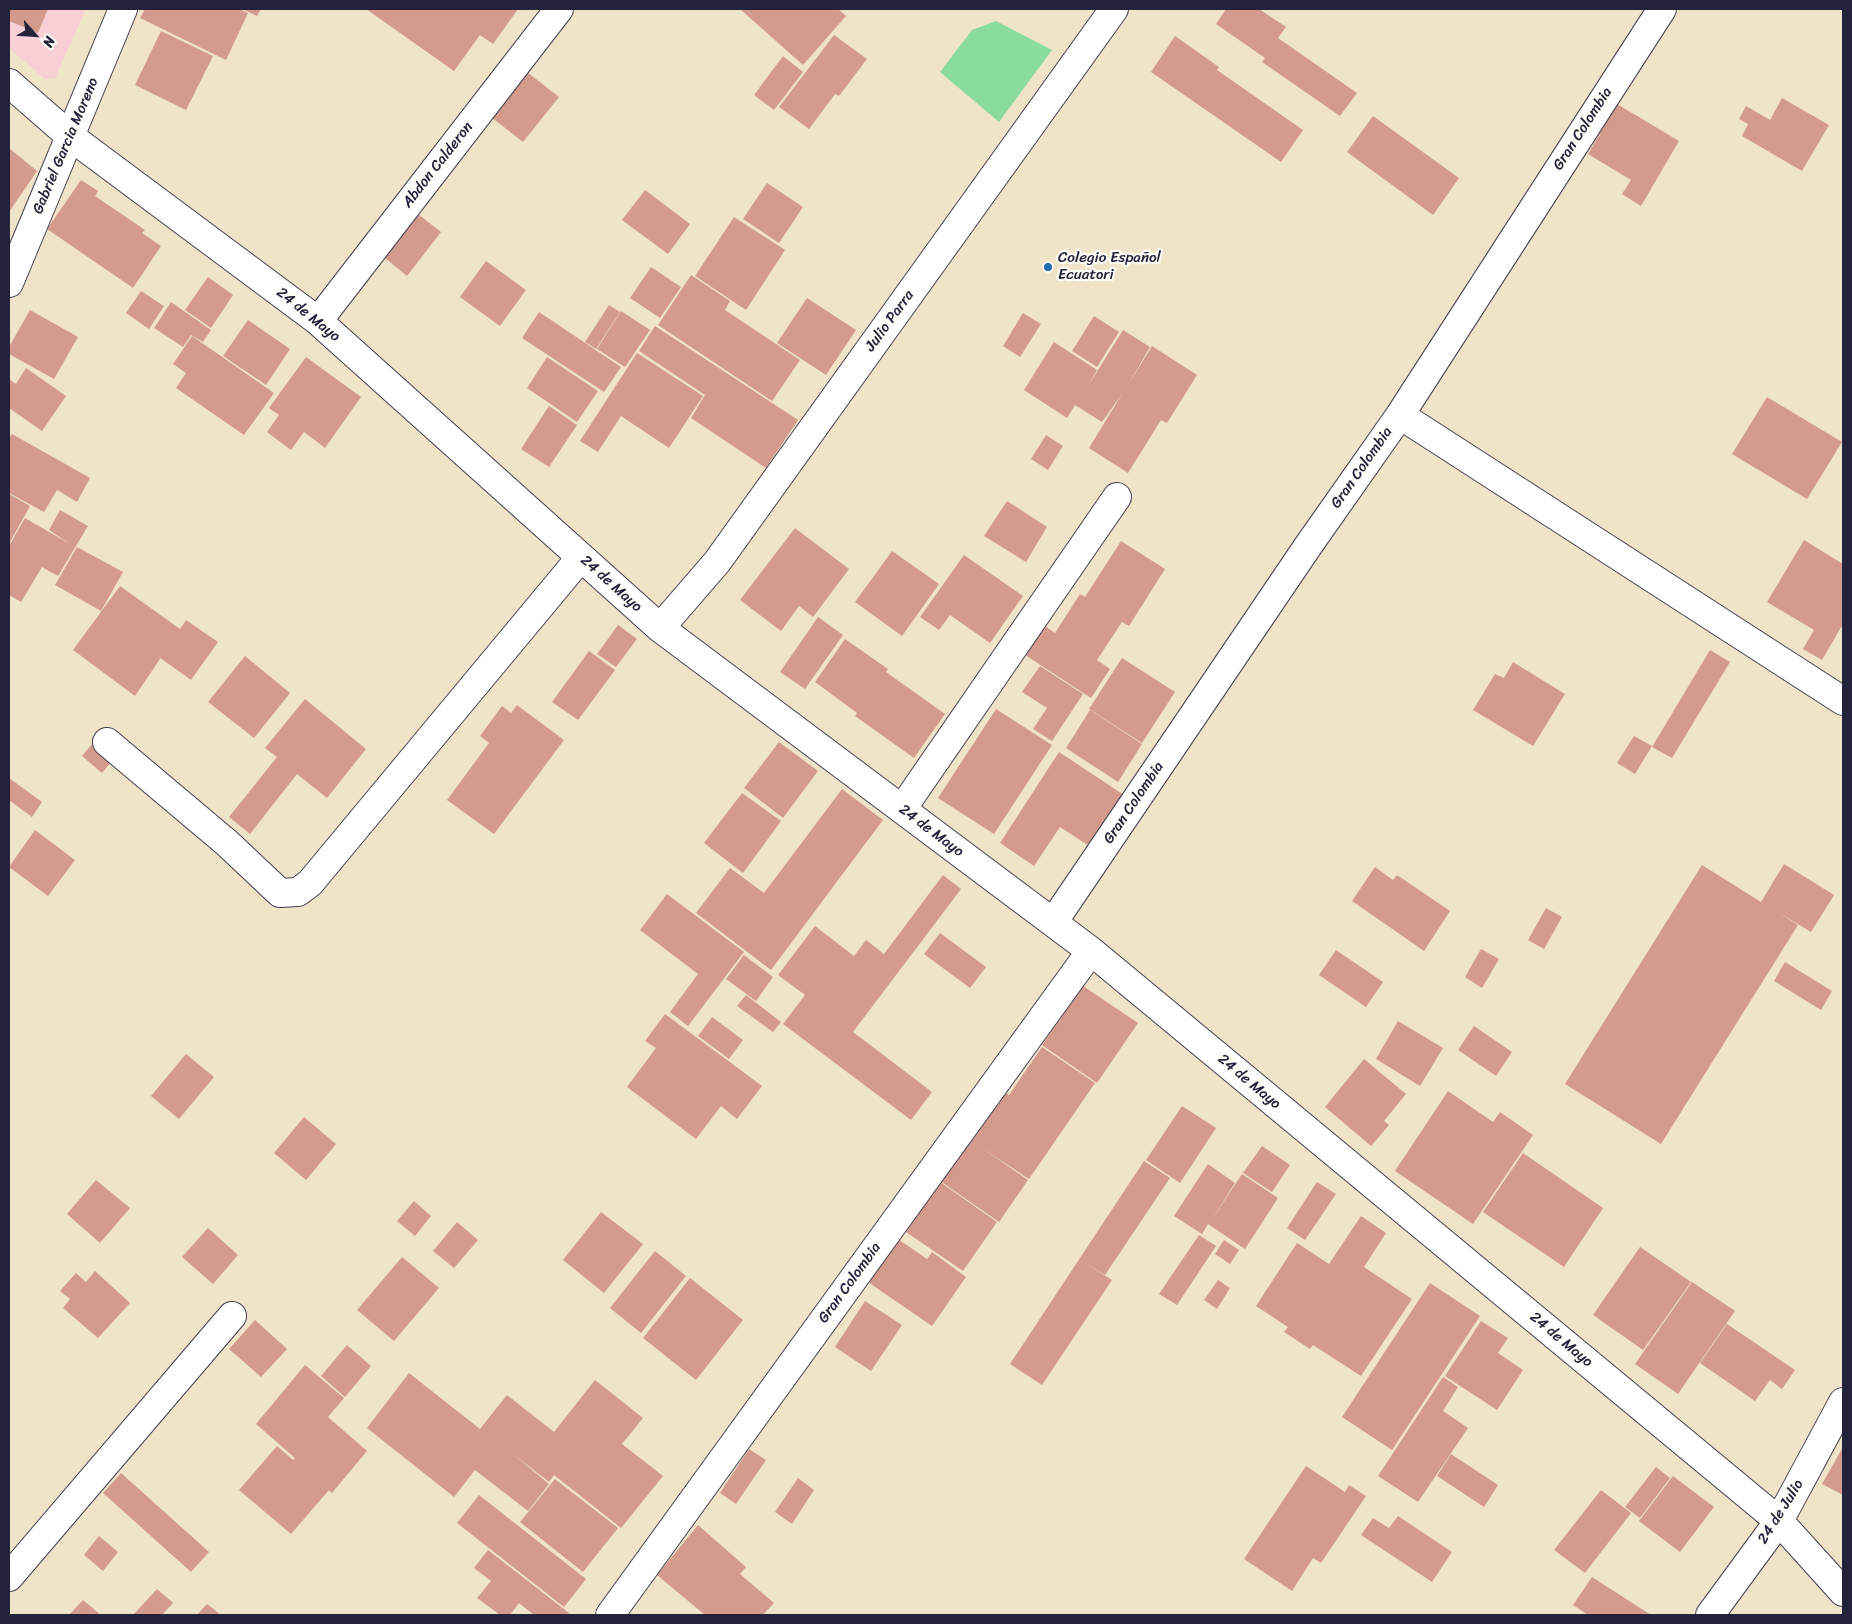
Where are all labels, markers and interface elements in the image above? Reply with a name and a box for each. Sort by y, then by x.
north arrow [10,10,60,60]
text: N [36,32,62,52]
street label: Gabriel Garcia Moreno [29,75,103,217]
street label: Gran Colombia [1550,84,1616,174]
street label: Abdon Calderon [399,118,477,212]
place label: Colegio Español Ecuatori [1058,249,1161,284]
marker: Colegio Español Ecuatori [1042,261,1054,273]
street label: 24 de Mayo [273,284,343,346]
street label: Julio Parra [862,287,918,355]
street label: Gran Colombia [1327,424,1397,512]
street label: 24 de Mayo [577,552,645,616]
street label: Gran Colombia [1100,759,1168,847]
street label: 24 de Mayo [895,801,967,861]
street label: 24 de Mayo [1214,1050,1284,1114]
street label: Gran Colombia [815,1239,885,1327]
street label: 24 de Mayo [1526,1308,1596,1372]
street label: 24 de Julio [1754,1477,1808,1547]

